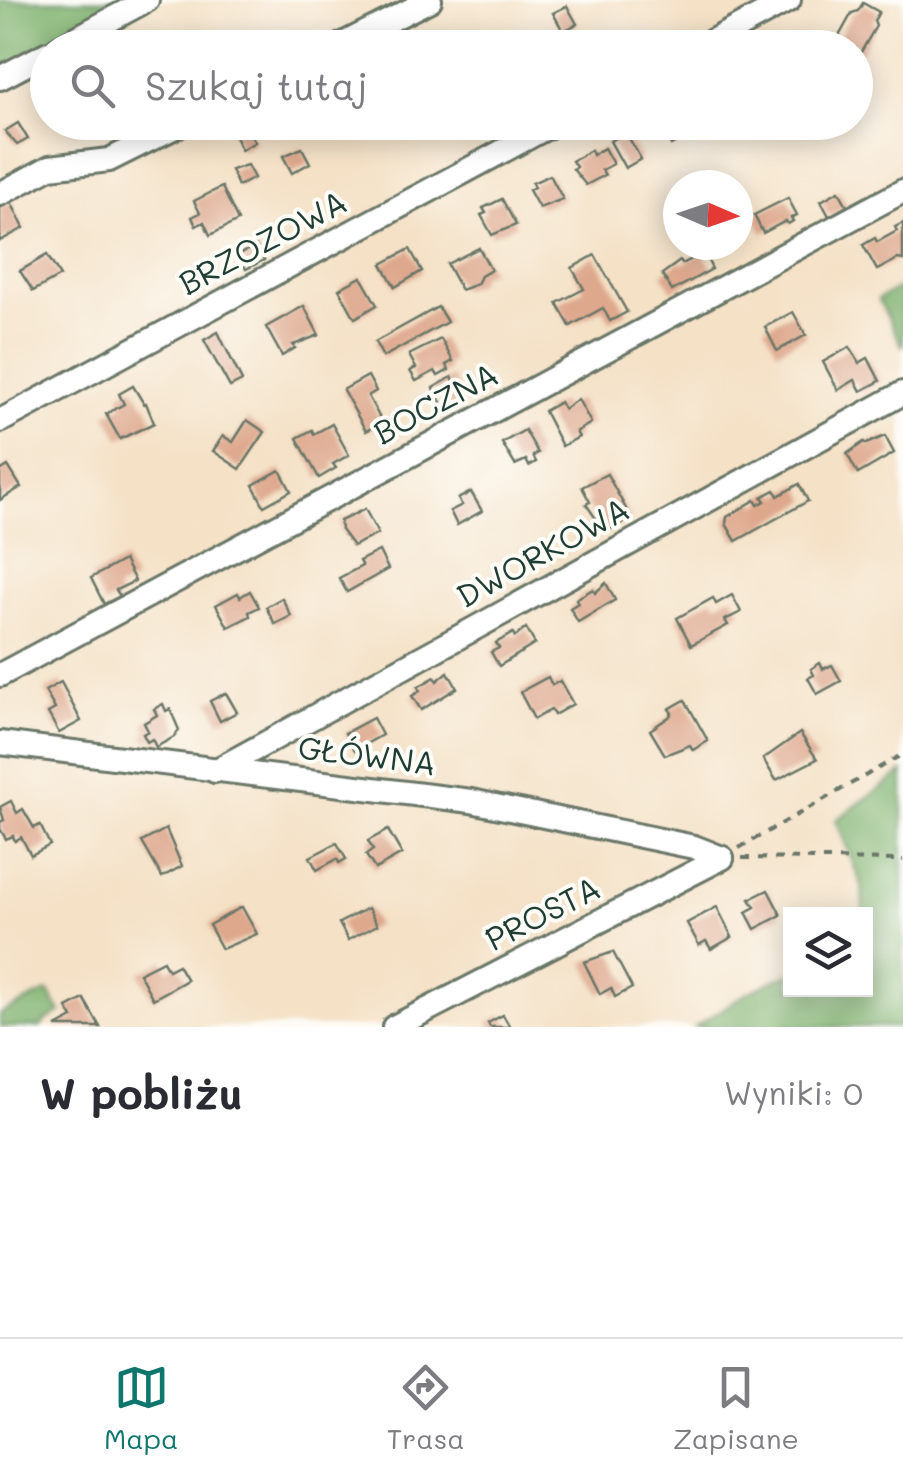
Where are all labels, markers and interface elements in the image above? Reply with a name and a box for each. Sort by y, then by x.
search box [30,30,873,140]
icon: search [65,58,120,113]
text: Szukaj tutaj [145,60,368,110]
north arrow [663,170,753,260]
street label: BRZOZOWA [171,179,353,303]
street label: BOCZNA [365,352,505,453]
street label: DWORKOWA [448,487,636,616]
street label: GŁÓWNA [296,725,439,783]
street label: PROSTA [478,865,607,959]
map controls [783,907,873,997]
button: layers [783,907,873,997]
text: W pobliżu [40,1065,243,1120]
text: Wyniki: 0 [724,1071,863,1113]
tab: Mapa [104,1360,179,1456]
tab: Trasa [387,1360,465,1456]
tab: Zapisane [673,1360,799,1456]

